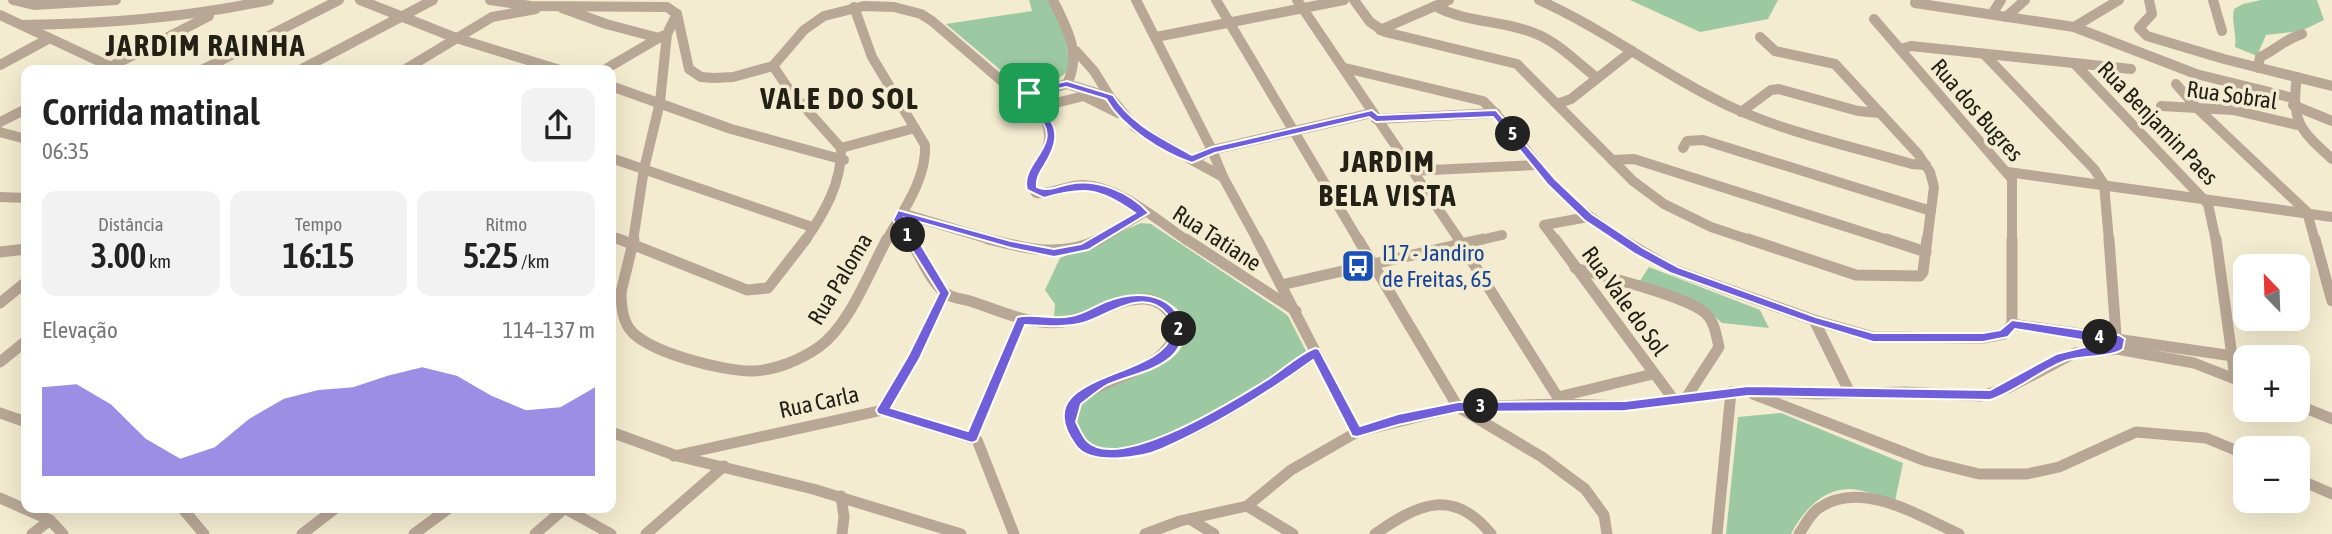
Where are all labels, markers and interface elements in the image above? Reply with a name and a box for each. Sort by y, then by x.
district label: JARDIM RAINHA [104,28,307,62]
street label: Rua dos Bugres [1926,54,2028,166]
street label: Rua Benjamin Paes [2093,56,2223,190]
pin [999,63,1059,123]
icon: arrive [1010,74,1048,112]
street label: Rua Sobral [2185,76,2279,114]
district label: VALE DO SOL [759,81,920,115]
button: share [521,88,595,162]
text: Corrida matinal [42,90,260,133]
pin: 5 [1496,116,1530,152]
text: 5 [1508,122,1517,144]
text: 06:35 [42,138,89,164]
district label: JARDIM BELA VISTA [1318,144,1458,212]
street label: Rua Tatiane [1168,200,1266,276]
text: Distância [98,213,164,235]
text: Tempo [295,213,342,235]
text: Ritmo [485,213,527,235]
pin: 1 [890,218,926,252]
text: 1 [903,223,912,245]
street label: Rua Paloma [803,229,877,329]
text: 3.00 [91,235,146,275]
text: 16:15 [282,235,355,275]
text: 5:25 [463,235,518,275]
place label: I17 - Jandiro de Freitas, 65 [1382,240,1492,292]
street label: Rua Vale do Sol [1577,241,1673,361]
bus stop icon: I17 - Jandiro de Freitas, 65 [1339,247,1377,285]
text: km [146,250,171,272]
text: /km [518,250,550,272]
north arrow [2233,254,2310,331]
map controls [2233,254,2310,513]
pin: 2 [1162,312,1196,346]
text: Elevação [42,317,118,343]
text: 114–137 m [502,317,595,343]
text: 2 [1174,317,1183,339]
pin: 4 [2082,320,2118,354]
text: 4 [2095,325,2104,347]
button: + [2233,345,2310,422]
street label: Rua Carla [777,381,861,423]
pin: 3 [1464,388,1498,424]
text: 3 [1476,394,1485,416]
button: − [2233,436,2310,513]

